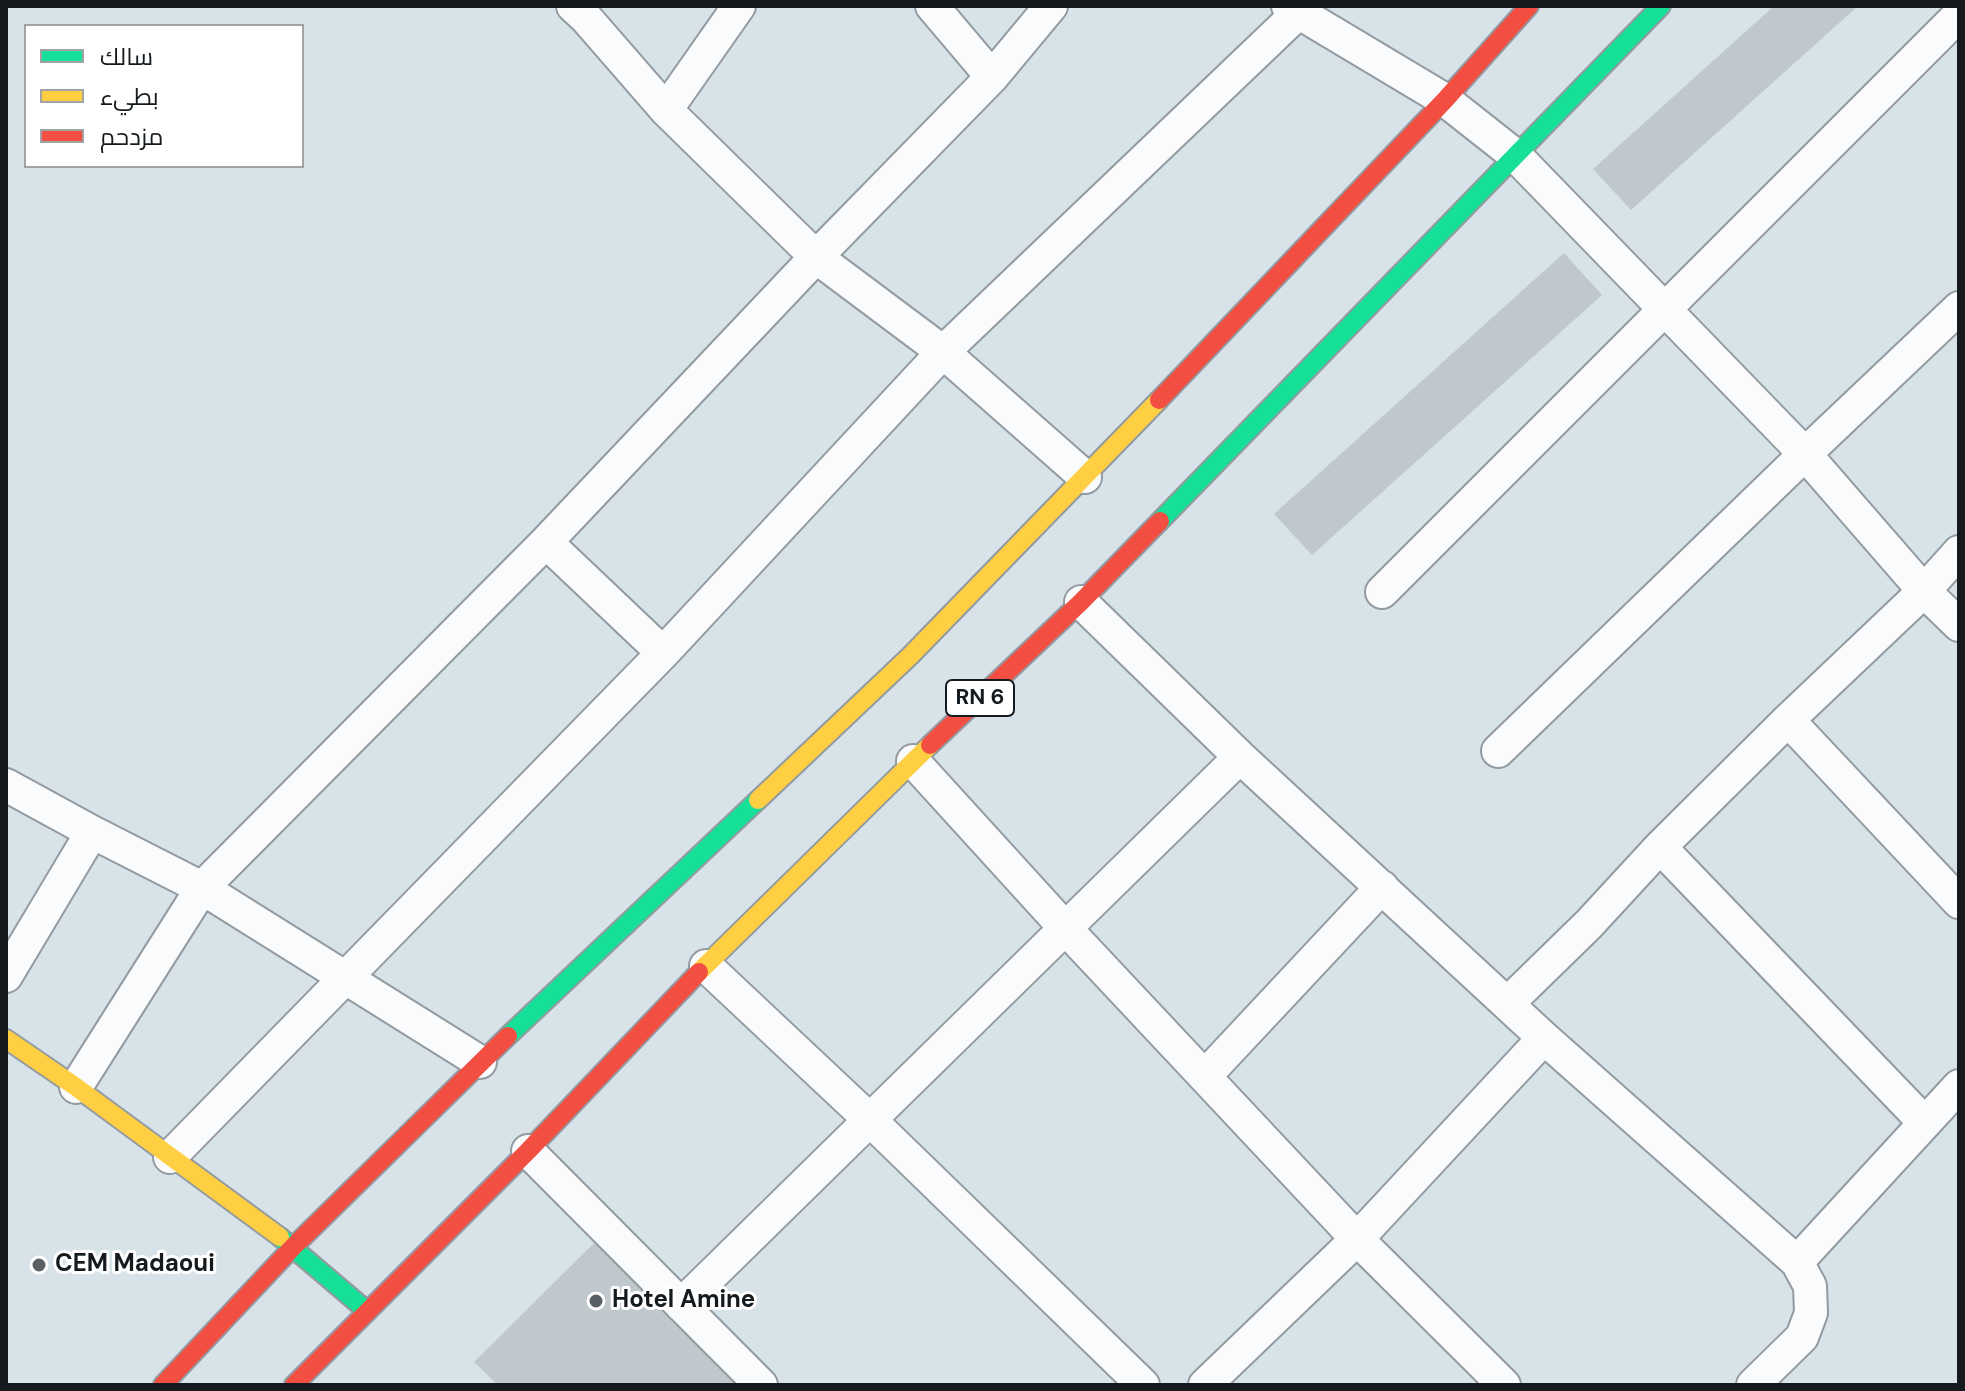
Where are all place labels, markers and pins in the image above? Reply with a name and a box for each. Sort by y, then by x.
place label: CEM Madaoui [55,1251,215,1279]
marker: CEM Madaoui [30,1256,48,1274]
place label: Hotel Amine [612,1287,755,1315]
marker: Hotel Amine [587,1292,605,1310]

